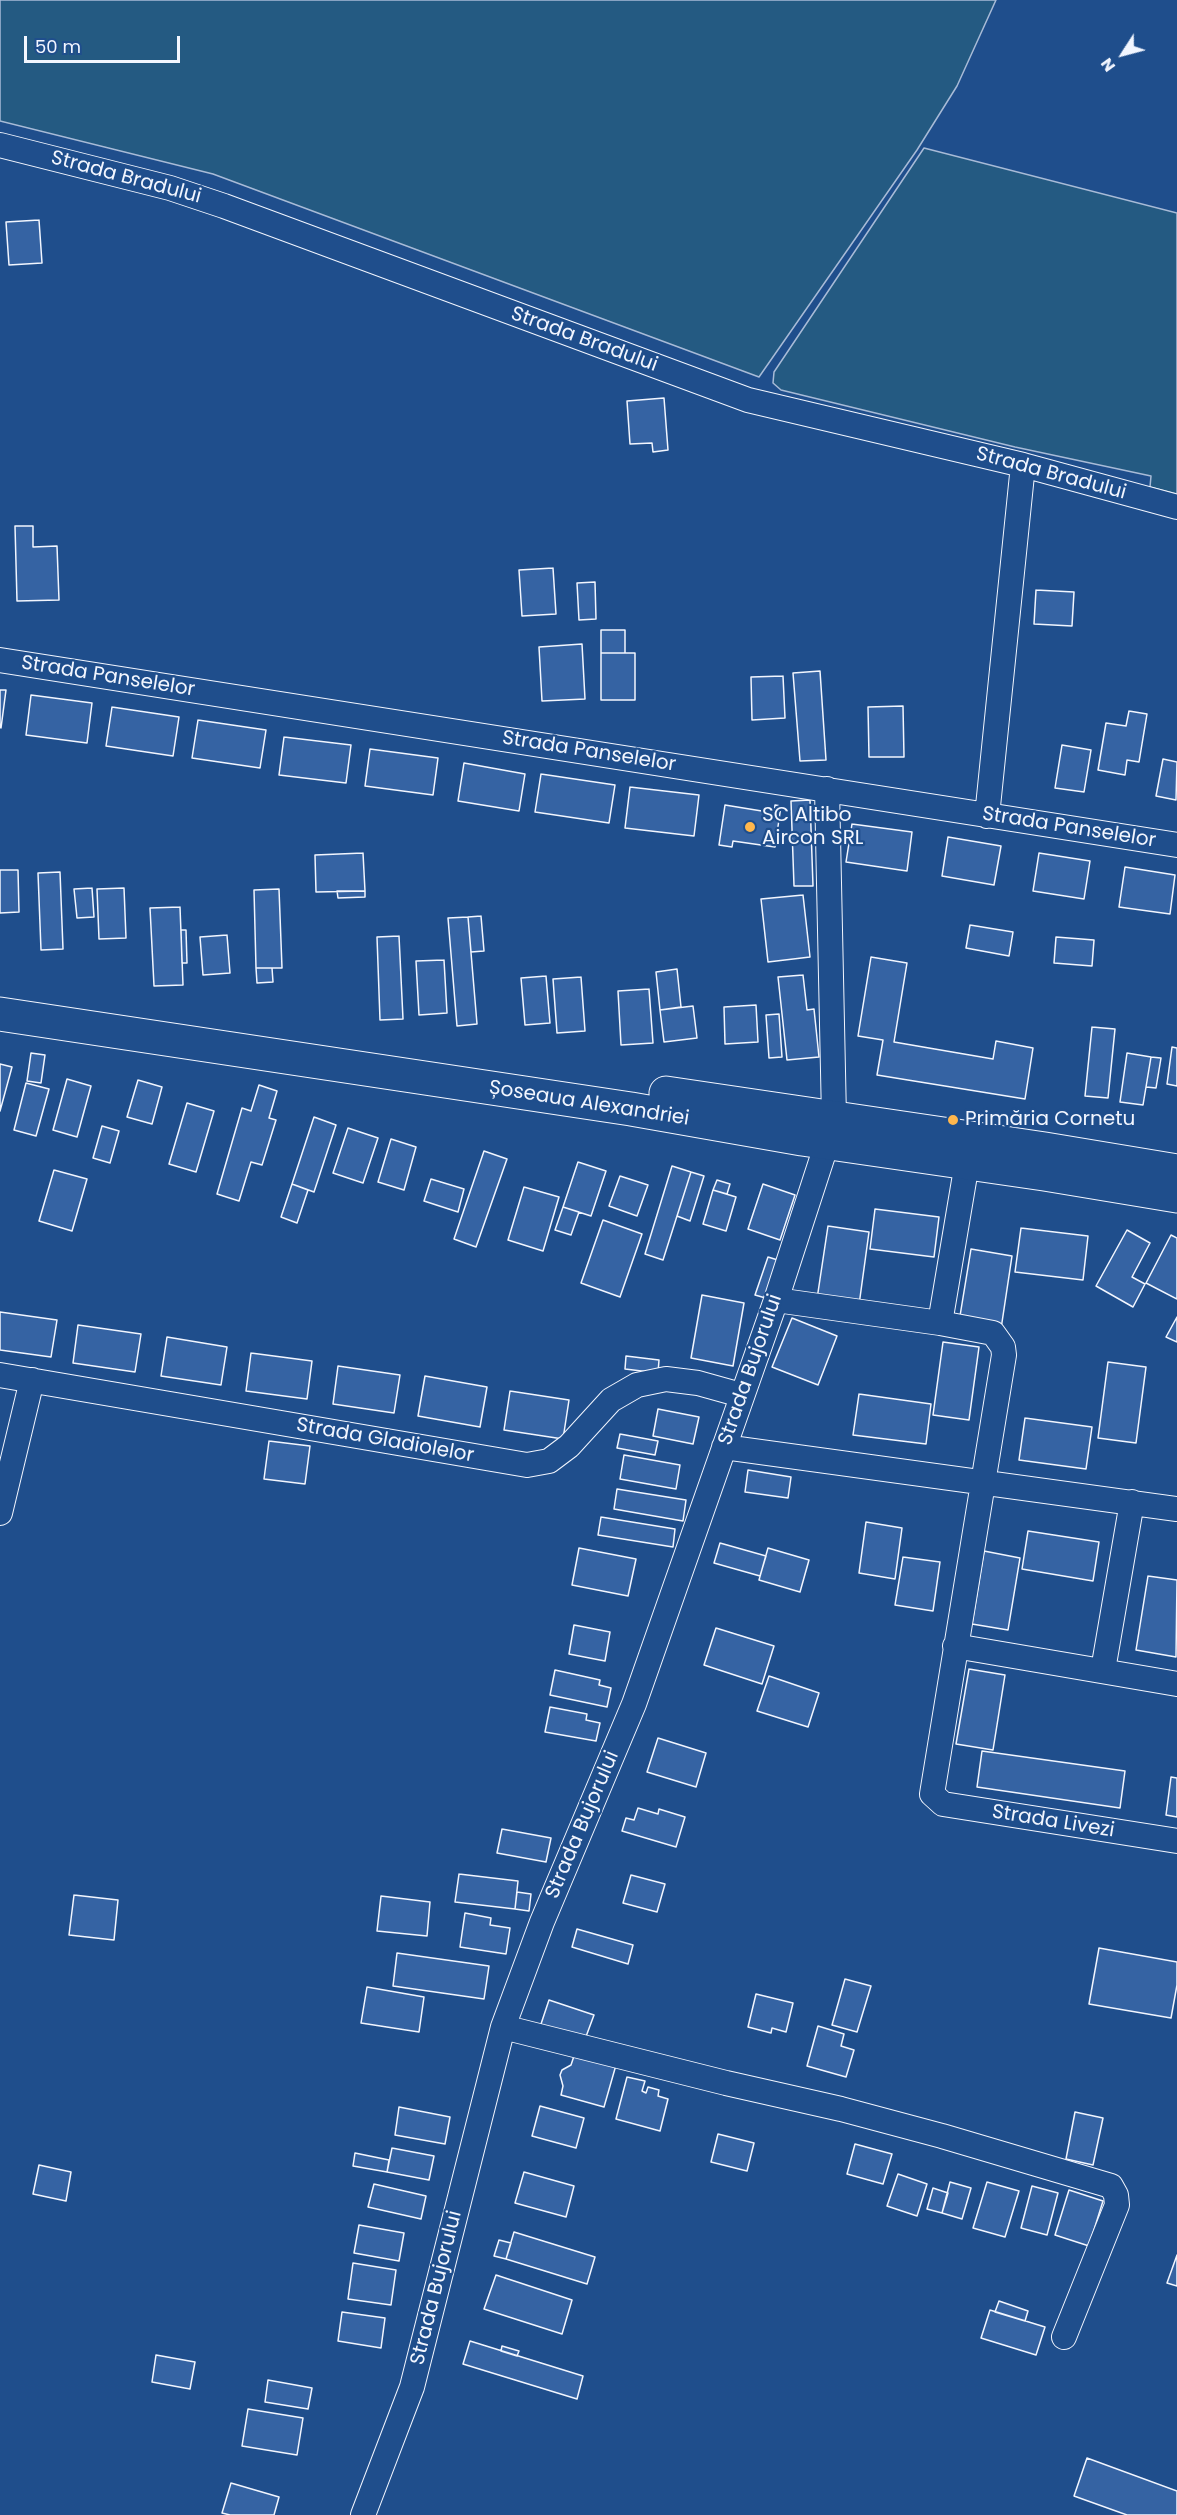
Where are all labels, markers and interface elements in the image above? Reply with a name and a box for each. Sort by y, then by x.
scale bar [27,24,183,62]
north arrow [1093,24,1153,84]
text: 50 m [35,34,81,59]
text: N [1095,53,1121,77]
street label: Strada Bradului [48,146,204,210]
street label: Strada Bradului [507,302,661,378]
street label: Strada Bradului [973,442,1129,506]
street label: Strada Panselelor [19,651,197,703]
street label: Strada Panselelor [500,726,678,778]
street label: Strada Panselelor [980,802,1158,854]
place label: SC Altibo Aircon SRL [762,804,863,851]
marker: SC Altibo Aircon SRL [743,820,757,834]
street label: Șoseaua Alexandriei [487,1076,691,1132]
place label: Primăria Cornetu [965,1108,1135,1132]
marker: Primăria Cornetu [946,1113,960,1127]
street label: Strada Bujorului [714,1291,788,1449]
street label: Strada Gladiolelor [294,1414,476,1468]
street label: Strada Bujorului [541,1748,625,1902]
street label: Strada Livezi [990,1800,1116,1844]
street label: Strada Bujorului [406,2208,468,2368]

